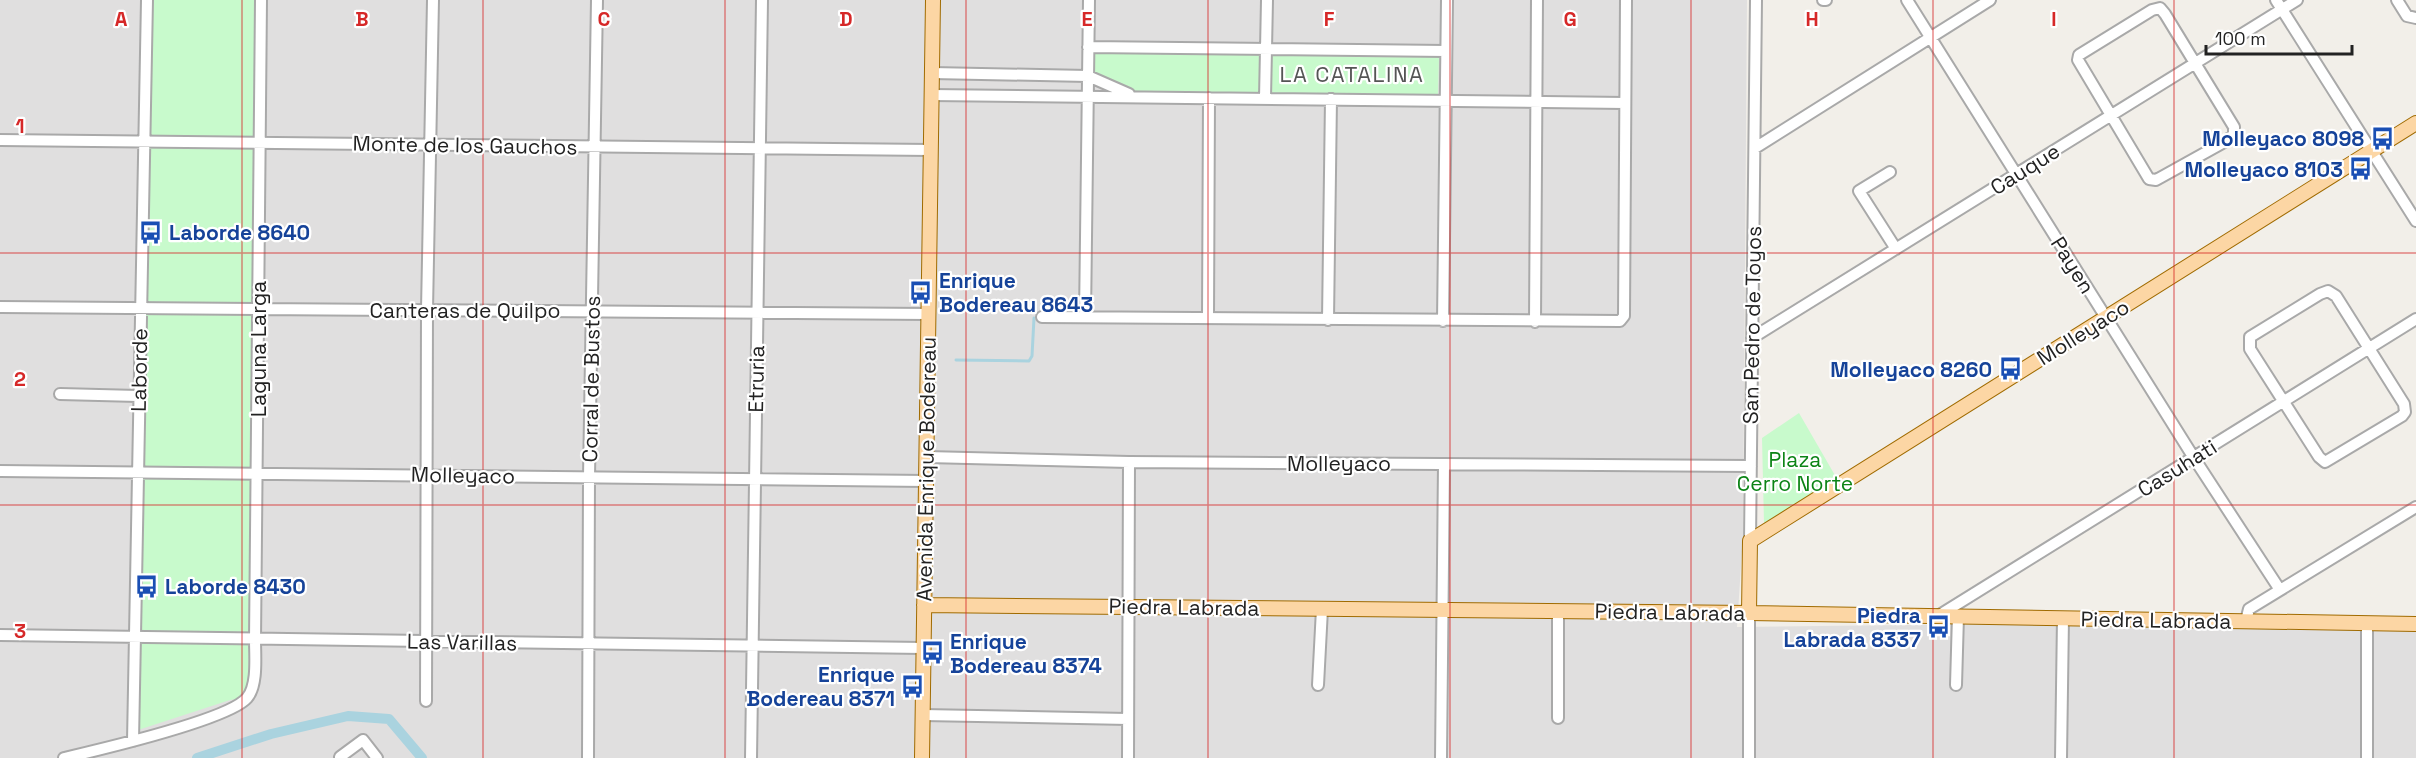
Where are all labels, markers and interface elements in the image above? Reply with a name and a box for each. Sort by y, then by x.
text: A [115,6,128,32]
text: B [355,6,369,32]
text: C [598,6,611,32]
text: D [839,6,853,32]
text: E [1081,6,1093,32]
text: F [1324,6,1335,32]
text: G [1563,6,1577,32]
text: H [1805,6,1819,32]
text: I [2051,6,2057,32]
scale bar [2206,18,2352,56]
text: 100 m [2215,27,2266,50]
district label: LA CATALINA [1280,60,1424,88]
text: 1 [15,113,25,139]
place label: Molleyaco 8098 [2202,125,2364,152]
bus stop icon: Molleyaco 8098 [2369,125,2395,151]
street label: Monte de los Gauchos [352,130,578,160]
street label: Cauque [1985,137,2065,201]
place label: Molleyaco 8103 [2185,156,2343,183]
bus stop icon: Molleyaco 8103 [2348,156,2374,182]
bus stop icon: Laborde 8640 [138,219,164,245]
place label: Laborde 8640 [169,219,310,246]
street label: San Pedro de Toyos [1737,226,1767,424]
street label: Payen [2045,231,2101,299]
place label: Enrique Bodereau 8643 [939,267,1093,318]
bus stop icon: Enrique Bodereau 8643 [908,279,934,305]
street label: Laguna Larga [245,281,272,417]
street label: Molleyaco [2032,293,2134,371]
street label: Corral de Bustos [576,295,606,463]
street label: Canteras de Quilpo [370,297,560,324]
street label: Laborde [125,328,153,412]
street label: Avenida Enrique Bodereau [910,336,942,602]
street label: Etruria [742,345,770,413]
place label: Molleyaco 8260 [1830,356,1992,383]
bus stop icon: Molleyaco 8260 [1997,356,2023,382]
text: 2 [14,366,26,392]
street label: Casuhati [2132,433,2222,503]
park label: Plaza Cerro Norte [1737,446,1853,497]
street label: Molleyaco [1287,450,1391,477]
street label: Molleyaco [411,461,515,489]
bus stop icon: Laborde 8430 [134,573,160,599]
place label: Laborde 8430 [165,573,306,600]
street label: Piedra Labrada [1108,592,1260,622]
street label: Piedra Labrada [1594,597,1746,627]
place label: Piedra Labrada 8337 [1783,602,1921,653]
street label: Piedra Labrada [2080,605,2232,635]
bus stop icon: Piedra Labrada 8337 [1926,614,1952,640]
text: 3 [14,618,26,644]
street label: Las Varillas [407,628,517,656]
place label: Enrique Bodereau 8374 [950,628,1102,679]
bus stop icon: Enrique Bodereau 8374 [919,640,945,666]
place label: Enrique Bodereau 8371 [746,661,895,712]
bus stop icon: Enrique Bodereau 8371 [900,673,926,699]

